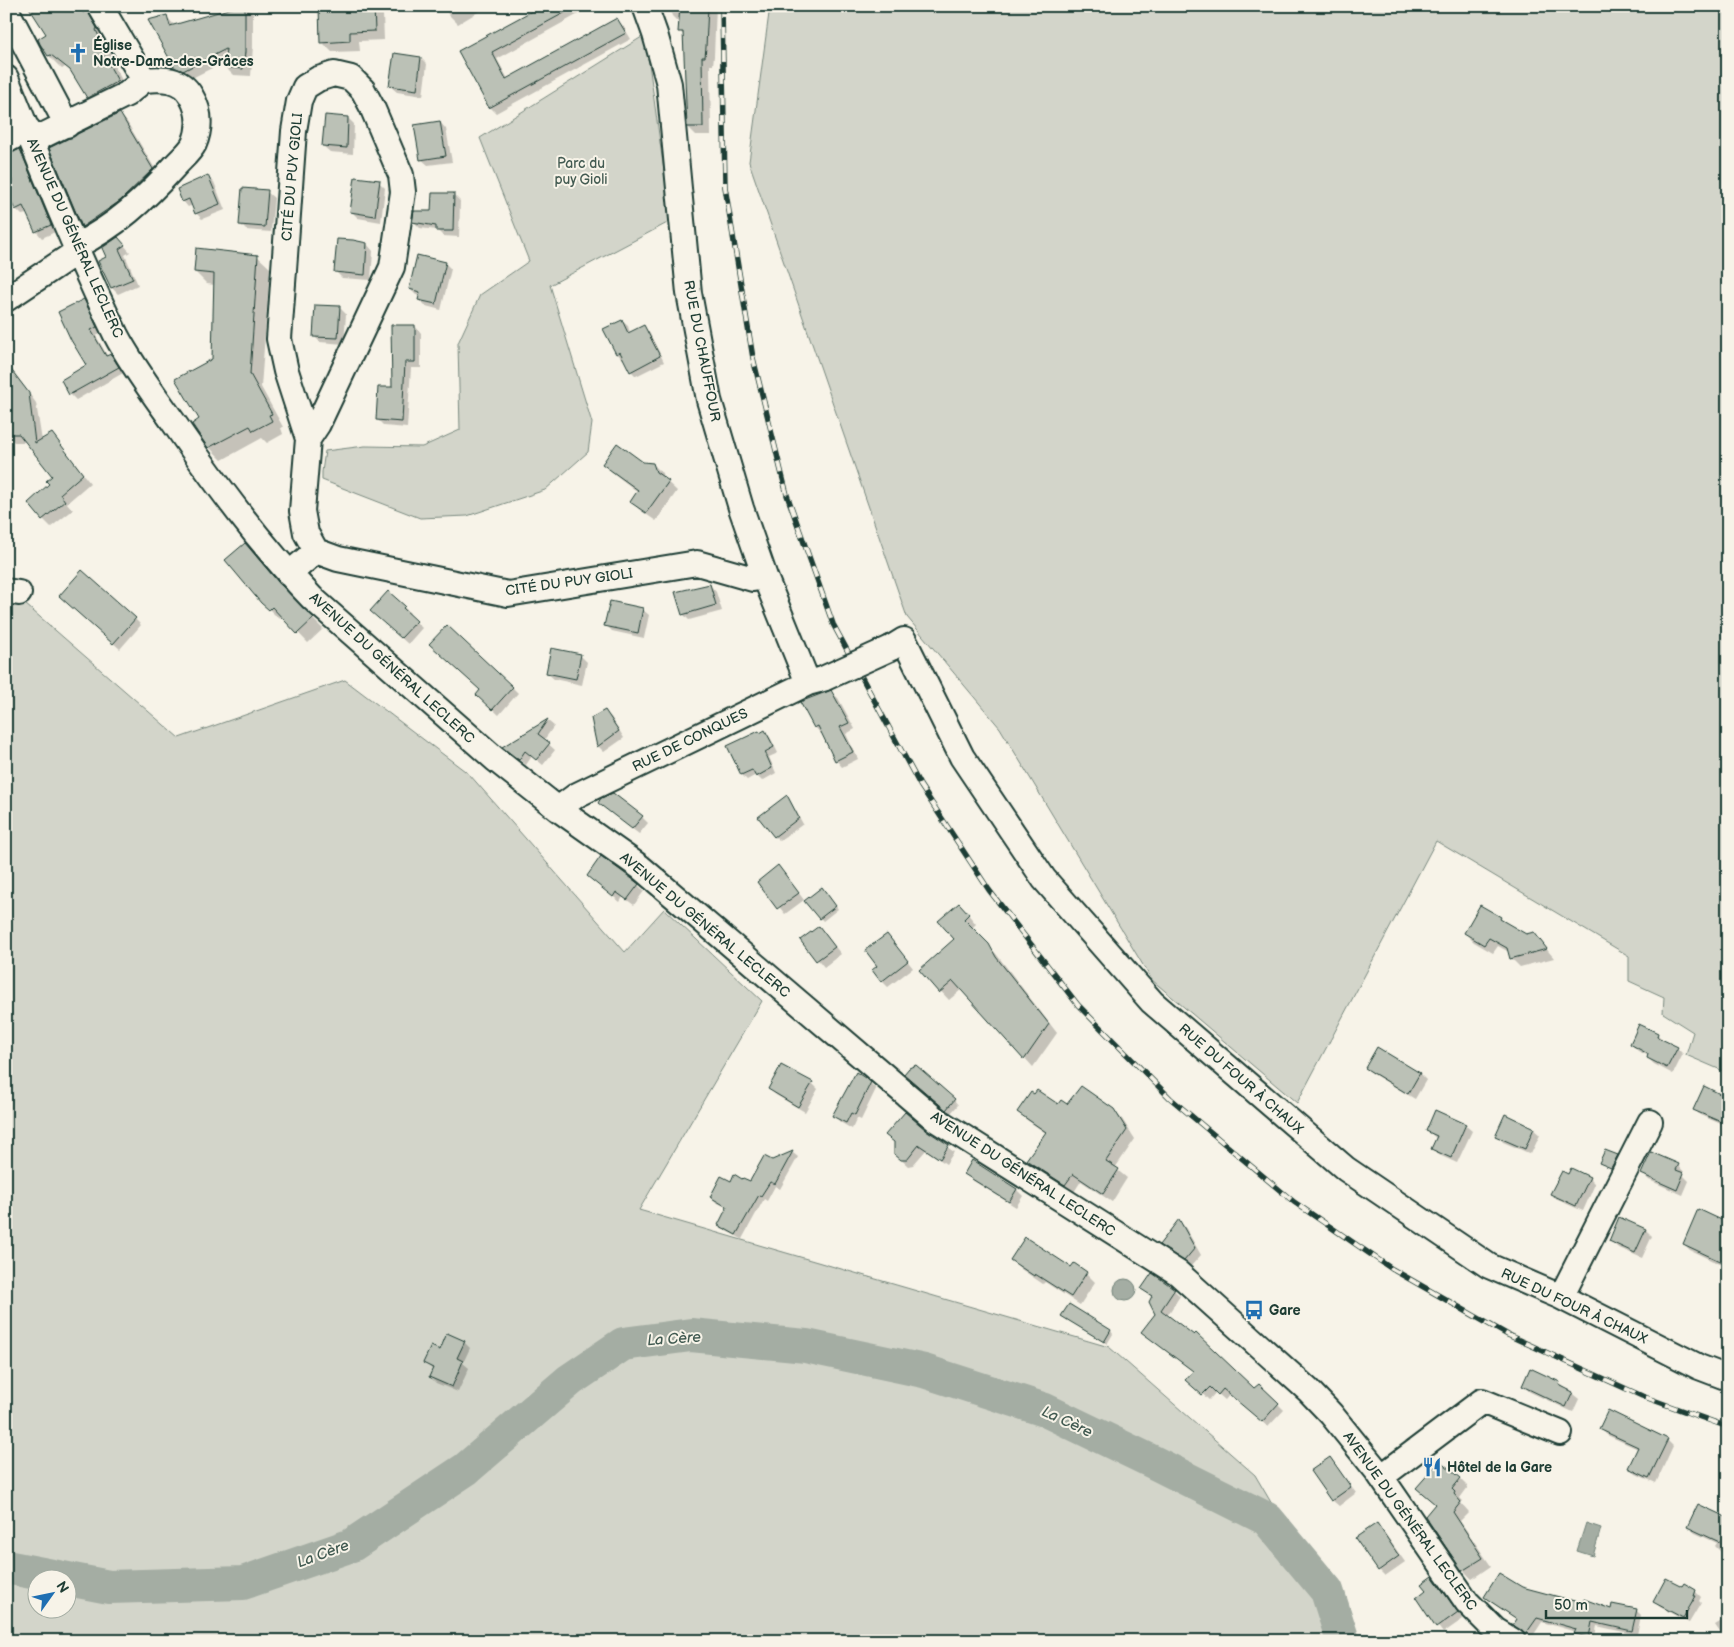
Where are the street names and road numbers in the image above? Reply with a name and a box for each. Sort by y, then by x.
street label: CITÉ DU PUY GIOLI [277,112,306,242]
street label: AVENUE DU GÉNÉRAL LECLERC [23,135,128,340]
street label: RUE DU CHAUFFOUR [680,279,724,423]
street label: CITÉ DU PUY GIOLI [504,564,634,599]
street label: AVENUE DU GÉNÉRAL LECLERC [306,588,479,747]
street label: RUE DE CONQUES [629,705,751,775]
street label: AVENUE DU GÉNÉRAL LECLERC [617,848,794,1001]
street label: RUE DU FOUR À CHAUX [1175,1020,1307,1138]
street label: AVENUE DU GÉNÉRAL LECLERC [927,1107,1119,1240]
street label: RUE DU FOUR À CHAUX [1498,1264,1650,1347]
street label: AVENUE DU GÉNÉRAL LECLERC [1339,1428,1481,1614]

